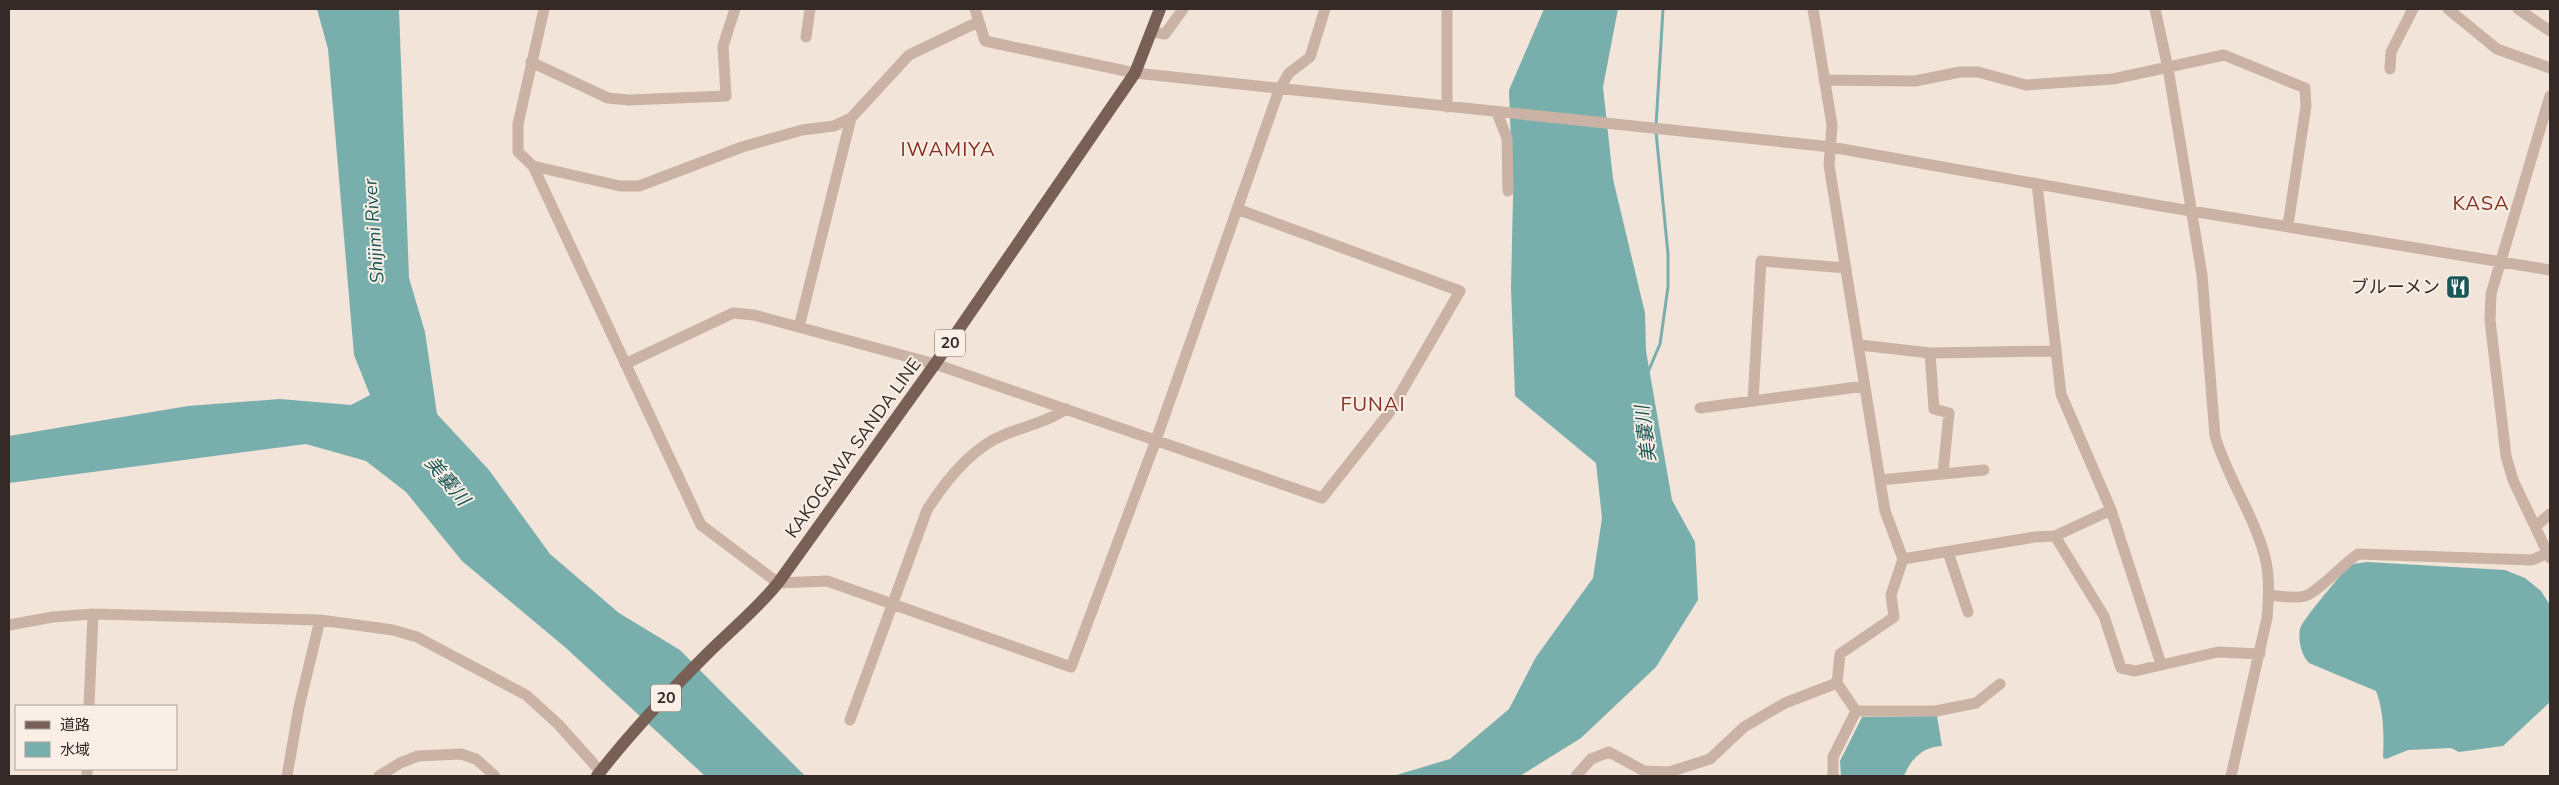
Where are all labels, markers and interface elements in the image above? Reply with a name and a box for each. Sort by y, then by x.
district label: IWAMIYA [900,136,996,163]
water label: Shijimi River [357,177,391,284]
district label: KASA [2452,190,2510,217]
restaurant icon: ブルーメン [2445,274,2471,300]
place label: ブルーメン [2351,275,2440,299]
road number: 20 [935,329,965,356]
street label: KAKOGAWA SANDA LINE [780,353,926,543]
district label: FUNAI [1340,391,1406,418]
water label: 美嚢川 [1629,402,1662,464]
water label: 美嚢川 [419,451,477,513]
road number: 20 [651,684,681,711]
legend [15,705,178,770]
text: 道路 [60,715,90,735]
text: 水域 [60,740,90,760]

